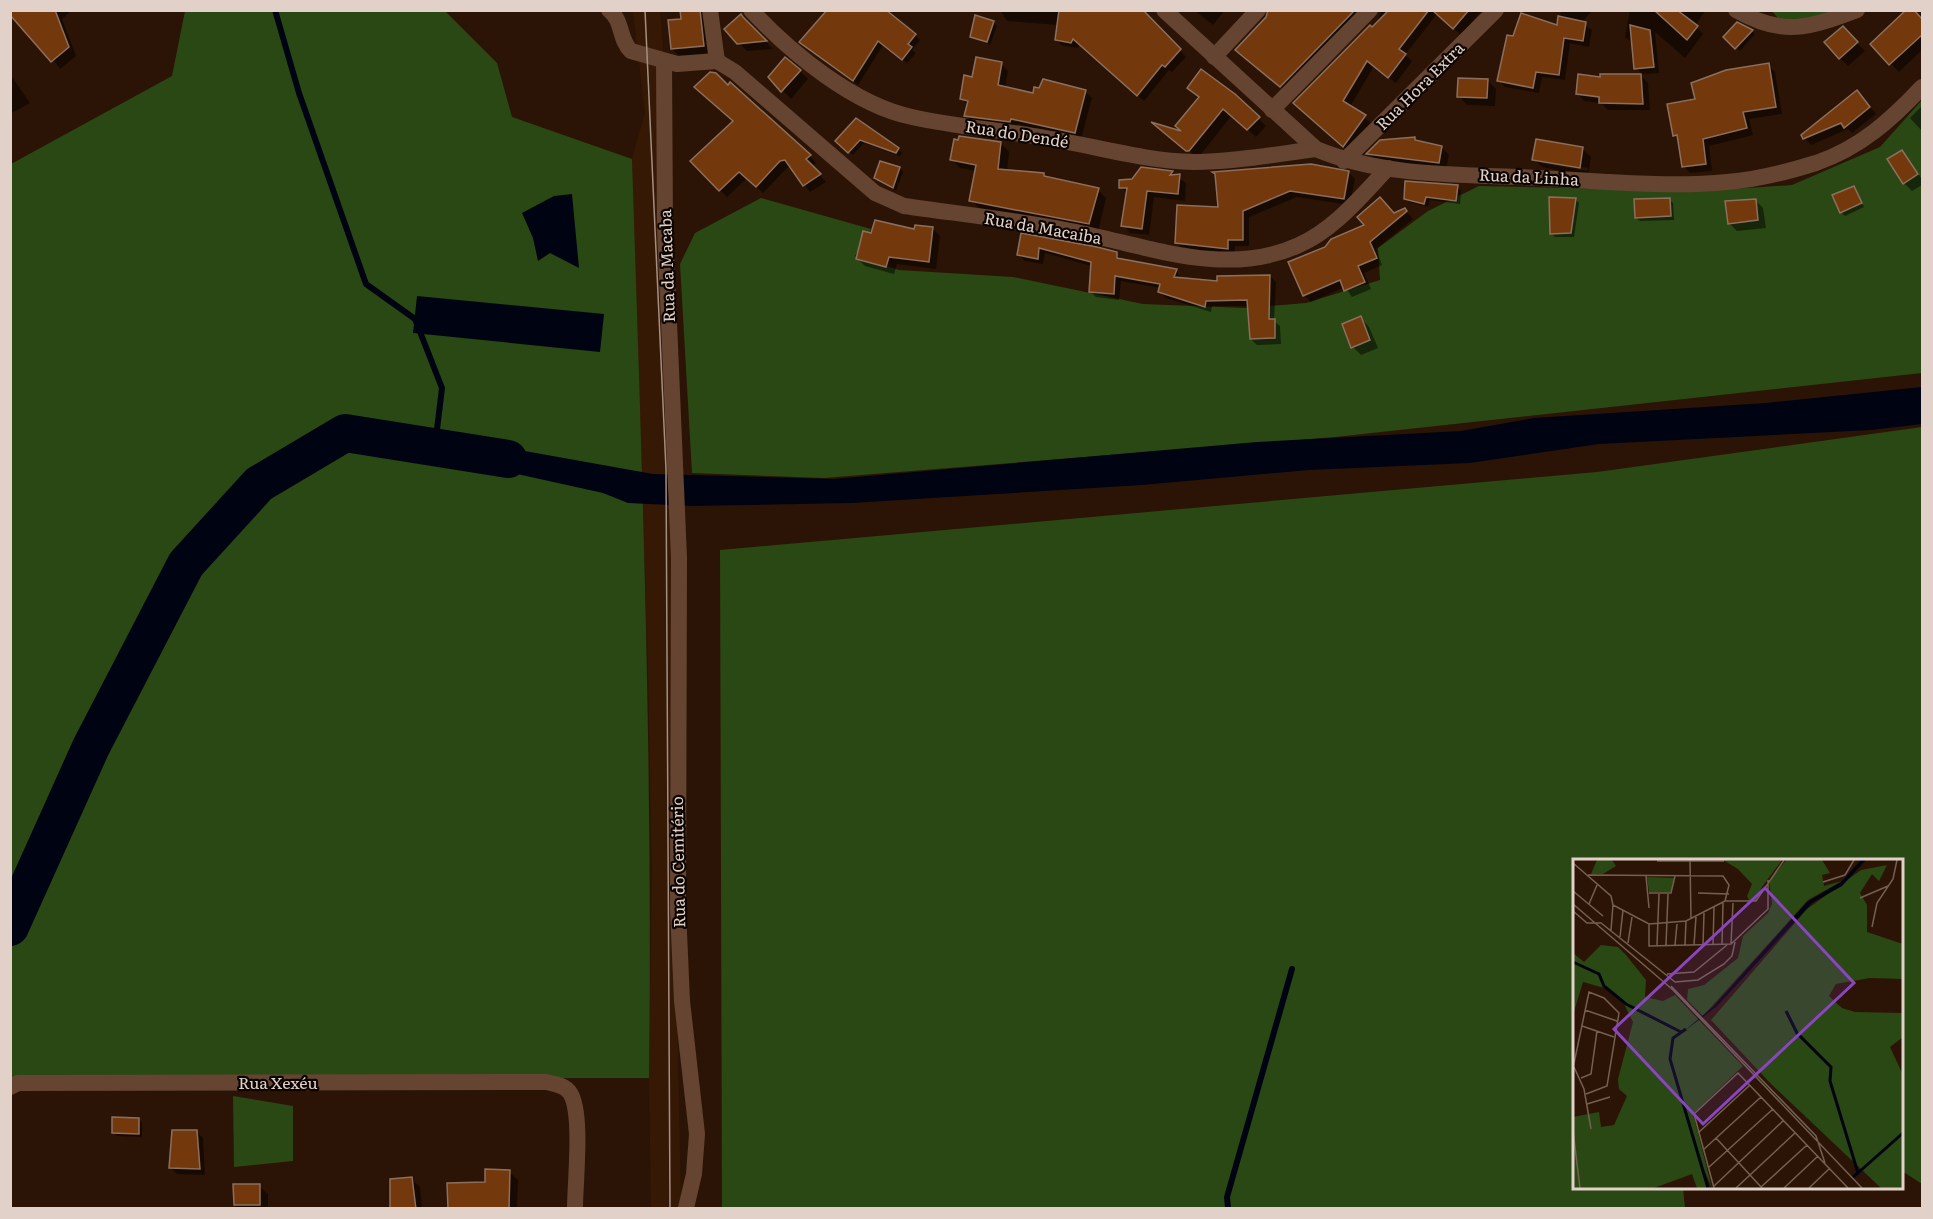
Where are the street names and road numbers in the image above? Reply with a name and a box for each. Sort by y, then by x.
street label: Rua Hora Extra [1370,35,1469,135]
street label: Rua do Dendé [964,113,1070,153]
street label: Rua da Linha [1479,161,1580,191]
street label: Rua da Macaiba [983,205,1104,249]
street label: Rua da Macaba [652,209,680,323]
street label: Rua do Cemitério [664,796,690,928]
street label: Rua Xexéu [238,1070,318,1094]

